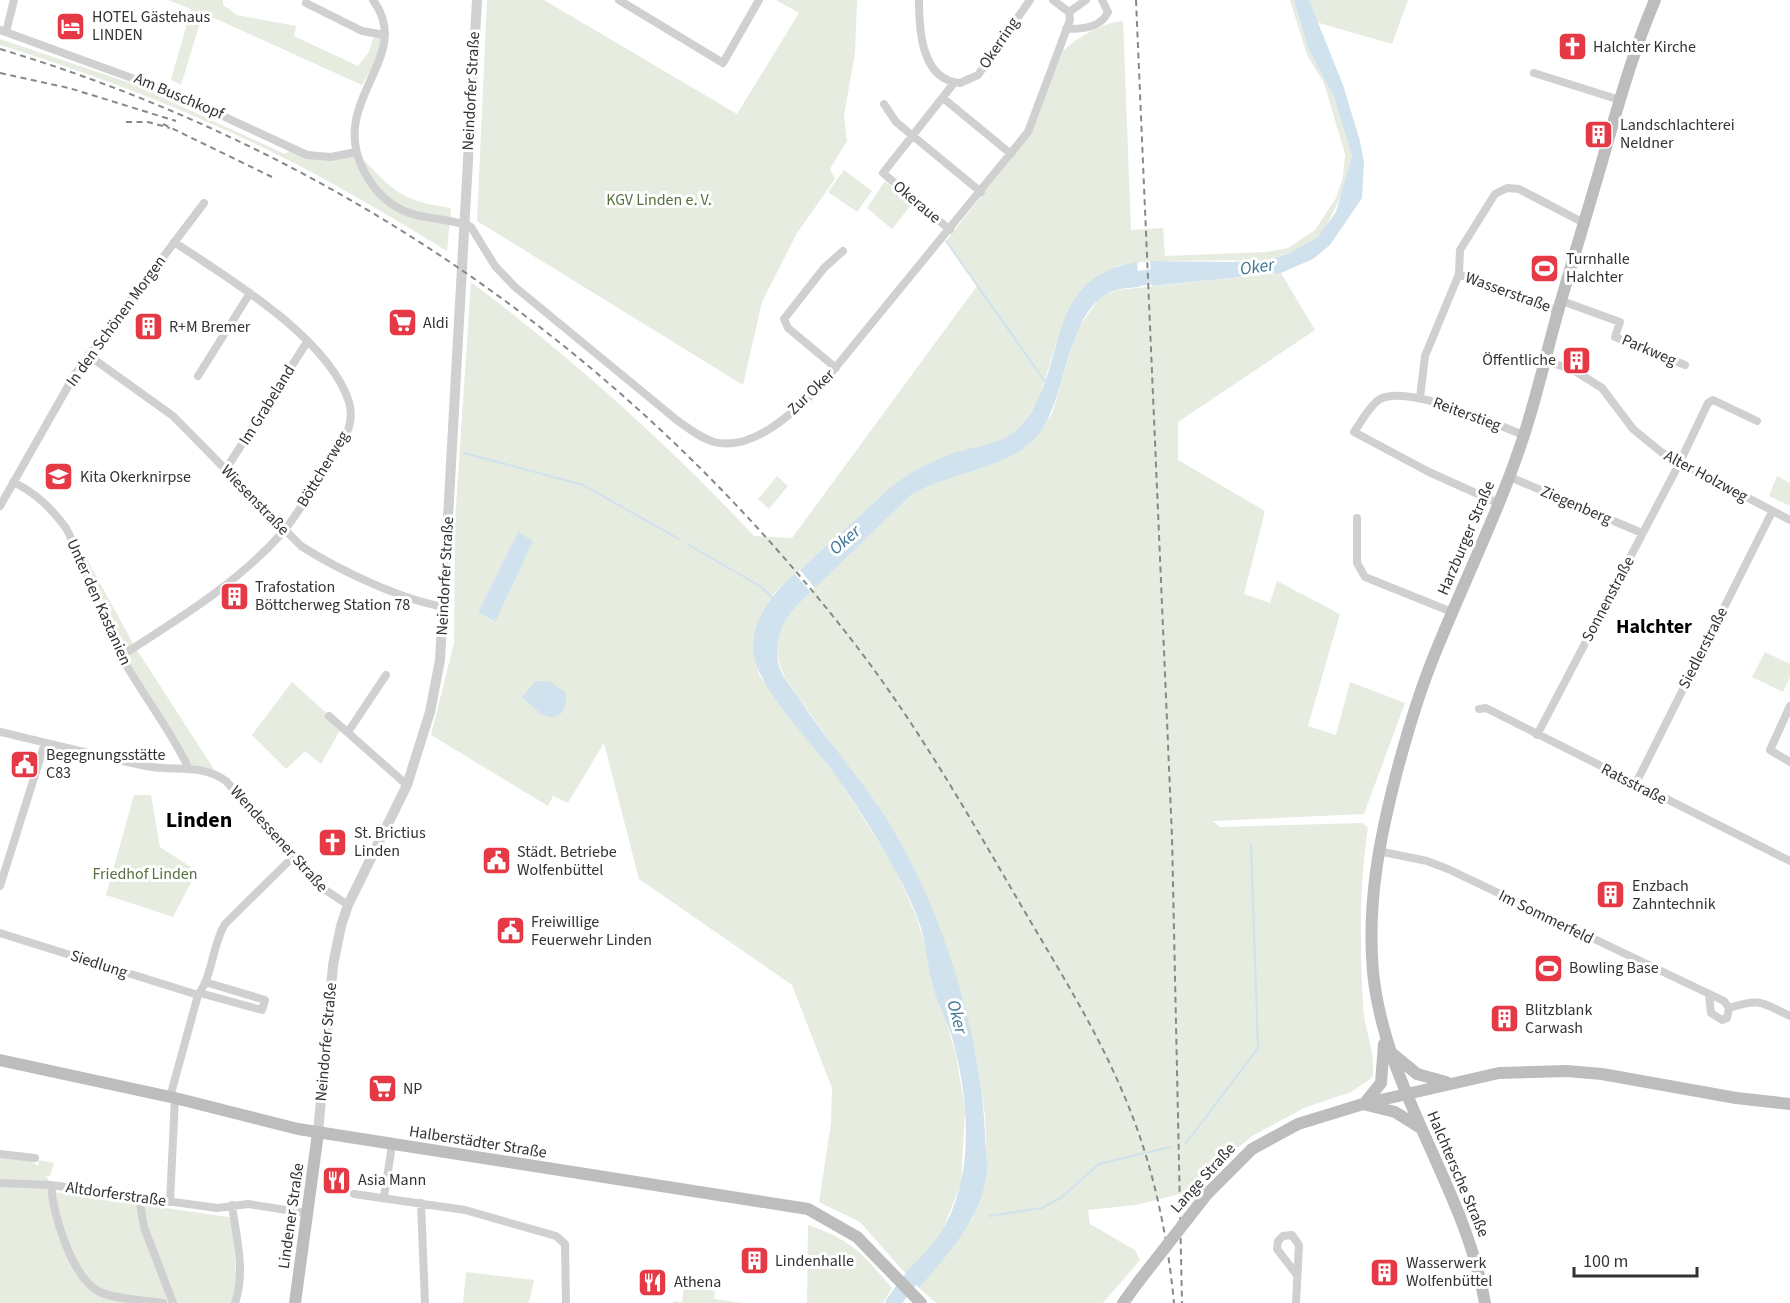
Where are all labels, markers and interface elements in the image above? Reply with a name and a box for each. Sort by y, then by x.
place label: HOTEL Gästehaus LINDEN [92,6,211,46]
hotel icon: HOTEL Gästehaus LINDEN [55,10,87,42]
street label: Okerring [974,13,1024,73]
street label: Neindorfer Straße [457,31,485,151]
church icon: Halchter Kirche [1556,31,1588,63]
place label: Halchter Kirche [1593,36,1696,58]
street label: Am Buschkopf [131,67,229,125]
place label: Landschlachterei Neldner [1620,114,1735,154]
building icon: Landschlachterei Neldner [1583,118,1615,150]
street label: Okeraue [888,176,946,228]
park label: KGV Linden e. V. [606,189,712,211]
place label: Turnhalle Halchter [1566,248,1630,288]
street label: In den Schönen Morgen [61,251,171,391]
water label: Oker [1238,252,1277,282]
sports icon: Turnhalle Halchter [1529,252,1561,284]
street label: Wasserstraße [1462,266,1554,318]
supermarket icon: Aldi [386,307,418,339]
building icon: R+M Bremer [132,311,164,343]
place label: Aldi [423,312,449,334]
place label: R+M Bremer [169,316,251,338]
street label: Parkweg [1618,329,1680,371]
building icon: Öffentliche [1561,344,1593,376]
place label: Öffentliche [1482,349,1556,371]
street label: Im Grabeland [234,361,300,449]
street label: Zur Oker [783,364,840,420]
street label: Reiterstieg [1430,392,1504,436]
street label: Böttcherweg [292,427,354,511]
street label: Alter Holzweg [1660,445,1752,507]
street label: Wiesenstraße [216,460,294,540]
school or university icon: Kita Okerknirpse [43,461,75,493]
place label: Kita Okerknirpse [80,466,191,488]
street label: Harzburger Straße [1432,477,1500,599]
street label: Ziegenberg [1537,480,1615,530]
street label: Neindorfer Straße [431,516,459,636]
water label: Oker [824,519,867,561]
street label: Unter den Kastanien [61,535,137,669]
street label: Sonnenstraße [1576,552,1640,645]
place label: Trafostation Böttcherweg Station 78 [255,576,410,616]
building icon: Trafostation Böttcherweg Station 78 [218,580,250,612]
street label: Siedlerstraße [1673,603,1733,693]
district label: Halchter [1616,613,1692,641]
place label: Begegnungsstätte C83 [46,744,165,784]
public building icon: Begegnungsstätte C83 [9,748,41,780]
street label: Ratsstraße [1597,758,1671,810]
street label: Wendessener Straße [225,781,333,897]
district label: Linden [166,804,232,836]
place label: St. Brictius Linden [354,822,426,862]
church icon: St. Brictius Linden [317,826,349,858]
place label: Städt. Betriebe Wolfenbüttel [517,841,617,881]
public building icon: Städt. Betriebe Wolfenbüttel [480,845,512,877]
park label: Friedhof Linden [92,863,198,885]
place label: Enzbach Zahntechnik [1632,875,1716,915]
building icon: Enzbach Zahntechnik [1595,879,1627,911]
street label: Im Sommerfeld [1495,884,1597,950]
place label: Freiwillige Feuerwehr Linden [531,911,652,951]
public building icon: Freiwillige Feuerwehr Linden [494,915,526,947]
street label: Siedlung [68,944,130,984]
sports icon: Bowling Base [1532,952,1564,984]
place label: Bowling Base [1569,957,1659,979]
street label: Neindorfer Straße [310,982,342,1102]
water label: Oker [940,997,974,1038]
place label: Blitzblank Carwash [1525,999,1592,1039]
building icon: Blitzblank Carwash [1488,1003,1520,1035]
supermarket icon: NP [366,1073,398,1105]
place label: NP [403,1078,422,1100]
street label: Halchtersche Straße [1422,1108,1495,1240]
street label: Halberstädter Straße [408,1120,548,1164]
street label: Lange Straße [1166,1138,1240,1218]
street label: Lindener Straße [273,1162,309,1270]
restaurant icon: Asia Mann [321,1164,353,1196]
place label: Asia Mann [358,1169,426,1191]
street label: Altdorferstraße [64,1176,168,1212]
scale bar [1574,1240,1697,1278]
building icon: Lindenhalle [738,1245,770,1277]
text: 100 m [1583,1249,1628,1274]
place label: Lindenhalle [775,1250,854,1272]
place label: Wasserwerk Wolfenbüttel [1406,1252,1492,1292]
building icon: Wasserwerk Wolfenbüttel [1369,1256,1401,1288]
restaurant icon: Athena [637,1266,669,1298]
place label: Athena [674,1271,721,1293]

